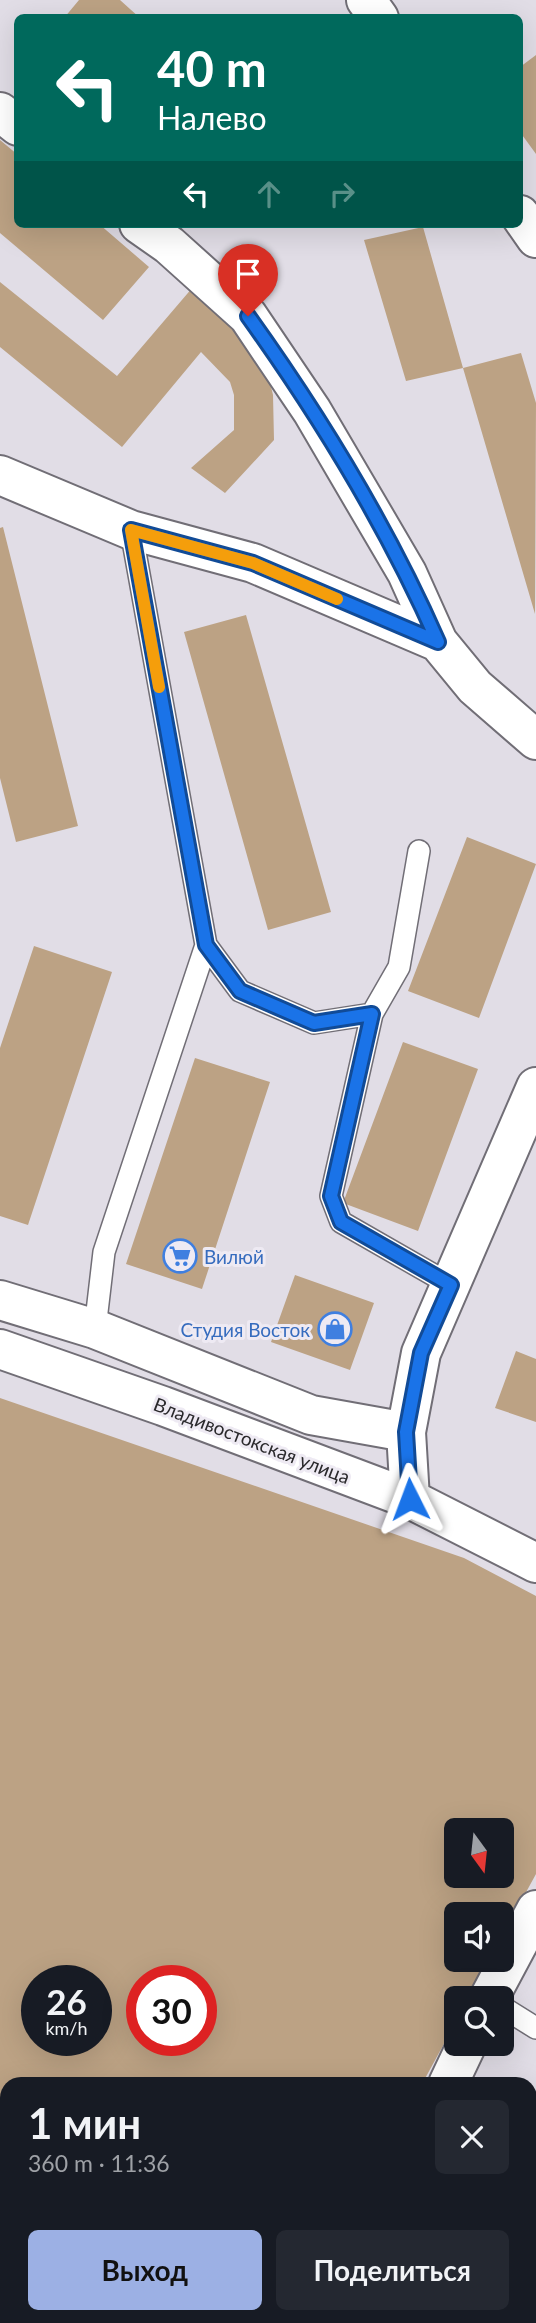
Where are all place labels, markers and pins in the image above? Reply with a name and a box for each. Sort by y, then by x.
pin [218,244,278,316]
supermarket icon: Вилюй [161,1237,199,1275]
place label: Вилюй [204,1245,264,1268]
shop icon: Студия Восток [316,1310,354,1348]
place label: Студия Восток [180,1318,310,1341]

